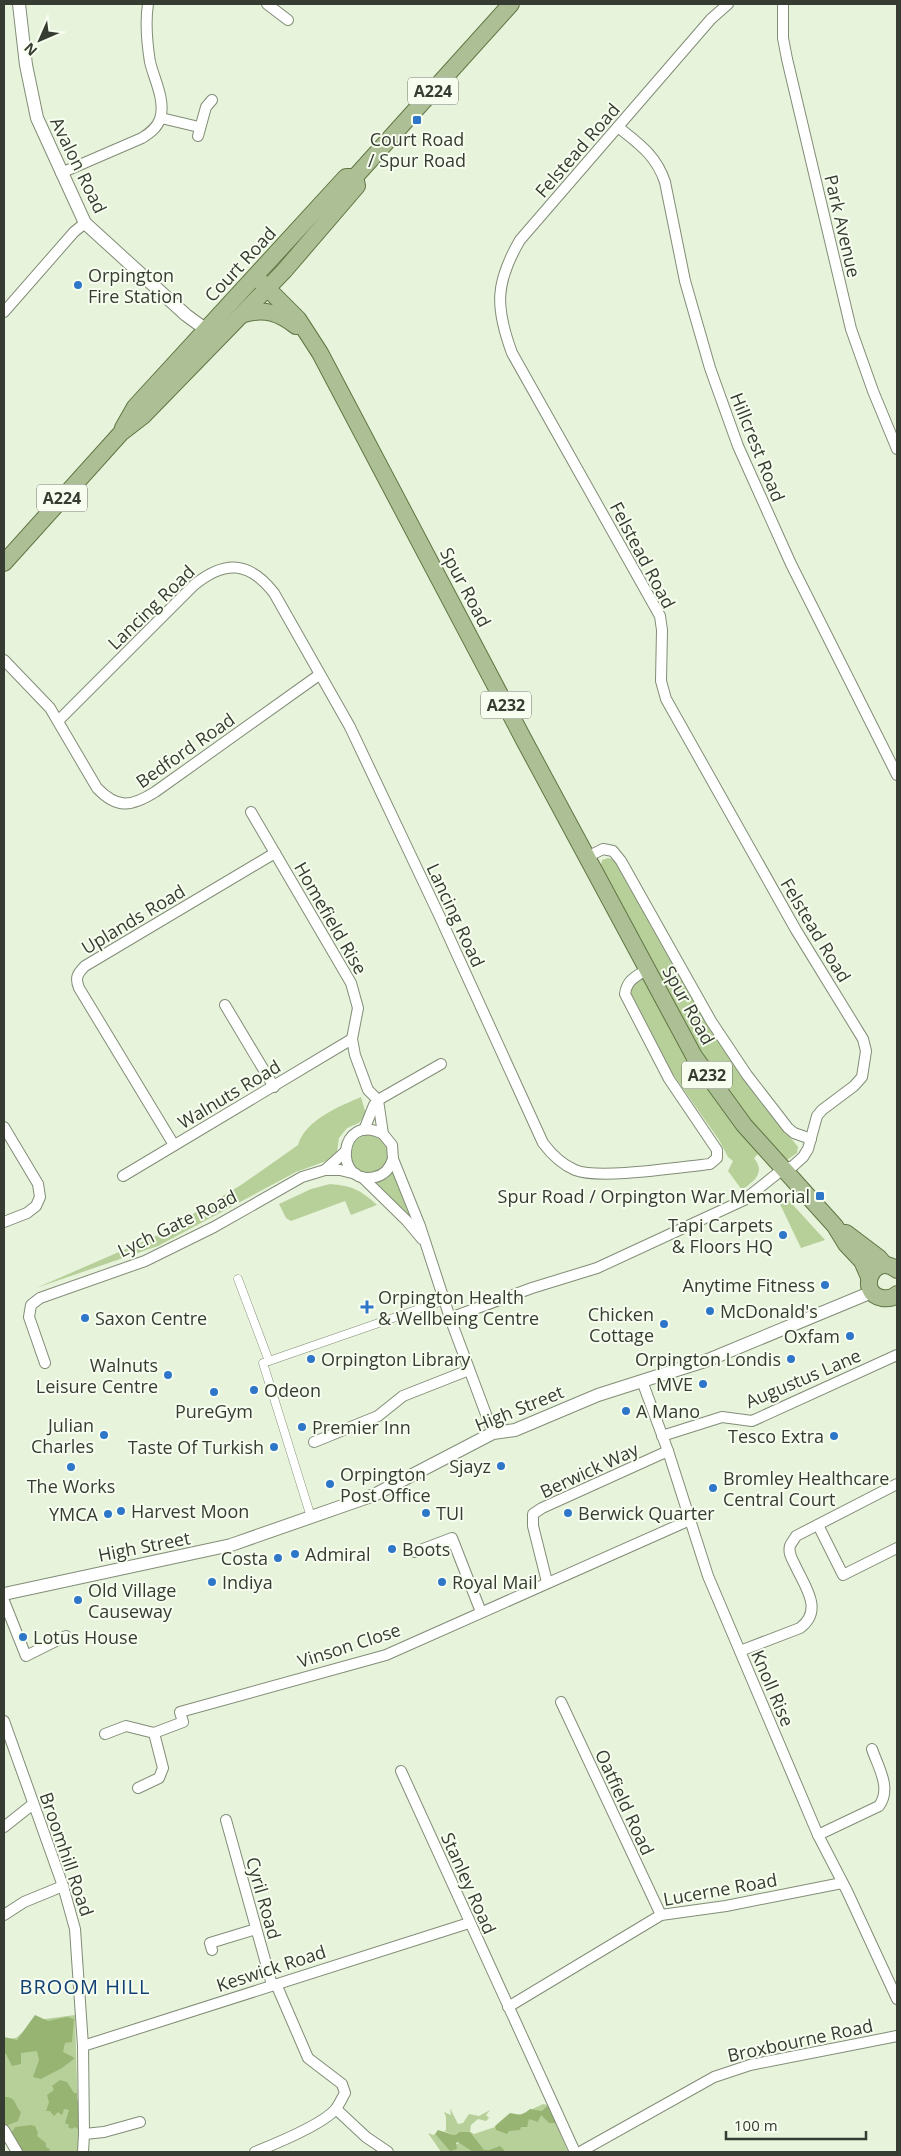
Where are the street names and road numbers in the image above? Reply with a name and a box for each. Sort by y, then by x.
road number: A224 [408,78,458,104]
street label: Felstead Road [529,98,625,202]
street label: Avalon Road [45,113,113,217]
street label: Park Avenue [819,172,867,280]
street label: Court Road [199,221,281,307]
street label: Hillcrest Road [725,389,791,505]
road number: A224 [37,484,87,512]
street label: Felstead Road [605,497,681,613]
street label: Spur Road [435,543,497,631]
street label: Lancing Road [102,559,200,655]
road number: A232 [481,692,531,718]
street label: Bedford Road [131,707,239,793]
street label: Homefield Rise [289,857,373,979]
street label: Lancing Road [421,859,491,971]
street label: Felstead Road [775,873,857,987]
street label: Uplands Road [77,879,189,959]
street label: Spur Road [657,961,721,1049]
street label: Walnuts Road [173,1054,285,1134]
road number: A232 [682,1062,732,1088]
street label: Lych Gate Road [113,1184,241,1262]
street label: Augustus Lane [742,1343,864,1413]
street label: High Street [471,1379,567,1437]
street label: Berwick Way [536,1436,643,1503]
street label: High Street [96,1525,192,1567]
street label: Vinson Close [294,1617,404,1673]
street label: Knoll Rise [746,1646,800,1730]
street label: Oatfield Road [590,1745,660,1859]
street label: Broomhill Road [35,1789,99,1919]
street label: Stanley Road [436,1829,502,1937]
street label: Cyril Road [241,1854,287,1942]
street label: Lucerne Road [661,1867,779,1911]
street label: Keswick Road [213,1939,329,1997]
street label: Broxbourne Road [725,2013,875,2067]

